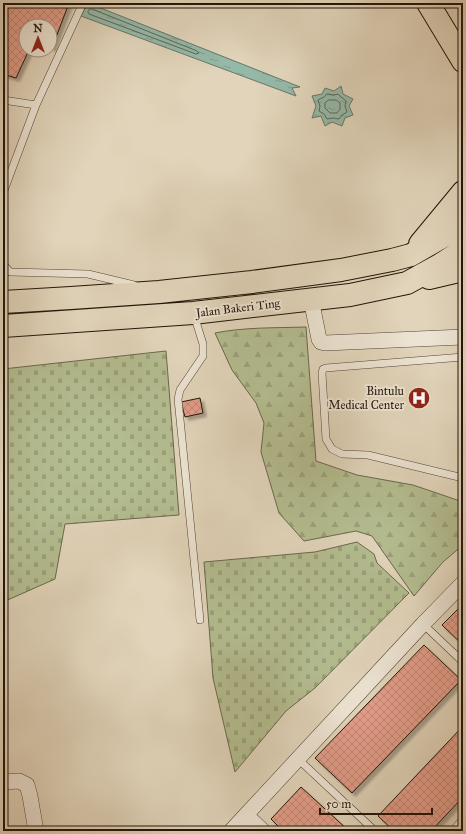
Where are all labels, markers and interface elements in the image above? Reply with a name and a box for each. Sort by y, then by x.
north arrow [18,18,58,58]
text: N [33,22,43,35]
street label: Jalan Bakeri Ting [193,296,281,321]
place label: Bintulu Medical Center [328,384,405,412]
hospital icon: Bintulu Medical Center [406,385,432,411]
scale bar [320,790,432,816]
text: 50 m [326,797,351,811]

